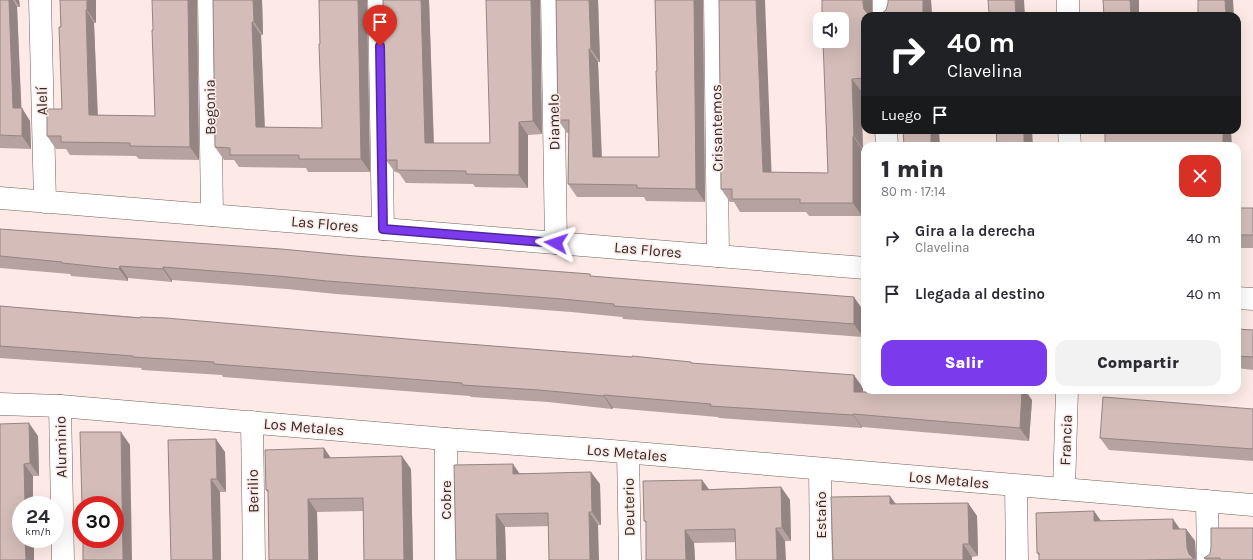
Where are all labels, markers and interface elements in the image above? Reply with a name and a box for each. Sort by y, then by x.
pin [363,5,397,46]
icon: arrive [369,11,391,33]
map controls [813,12,849,48]
button: sound [813,12,849,48]
text: 40 m [947,26,1015,59]
icon: right [881,28,933,80]
text: Clavelina [947,60,1022,82]
street label: Begonia [201,79,219,135]
street label: Crisantemos [707,84,727,172]
street label: Alelí [33,86,51,116]
street label: Diamelo [545,93,563,151]
icon: arrive [929,104,951,126]
text: Luego [881,106,921,124]
text: 1 min [881,155,944,183]
button: close [1179,155,1221,197]
text: 80 m · 17:14 [881,184,945,199]
street label: Las Flores [290,212,360,236]
position arrow [535,222,577,264]
text: Gira a la derecha [915,222,1035,240]
icon: right [881,227,903,249]
text: 40 m [1186,229,1221,247]
street label: Las Flores [613,238,683,262]
text: Clavelina [915,240,970,255]
icon: arrive [881,283,903,305]
text: Llegada al destino [915,285,1045,303]
text: 40 m [1186,285,1221,303]
button: Salir [881,340,1047,386]
button: Compartir [1055,340,1221,386]
street label: Francia [1056,414,1076,466]
street label: Los Metales [263,415,345,439]
street label: Aluminio [51,416,71,478]
street label: Los Metales [586,441,668,465]
street label: Los Metales [908,468,990,492]
street label: Berilio [244,469,262,513]
street label: Deuterio [619,478,639,536]
street label: Cobre [437,480,455,520]
street label: Estaño [812,491,830,539]
speed limit sign: 30 [72,496,124,548]
text: 24 [26,505,50,528]
text: km/h [25,526,51,538]

